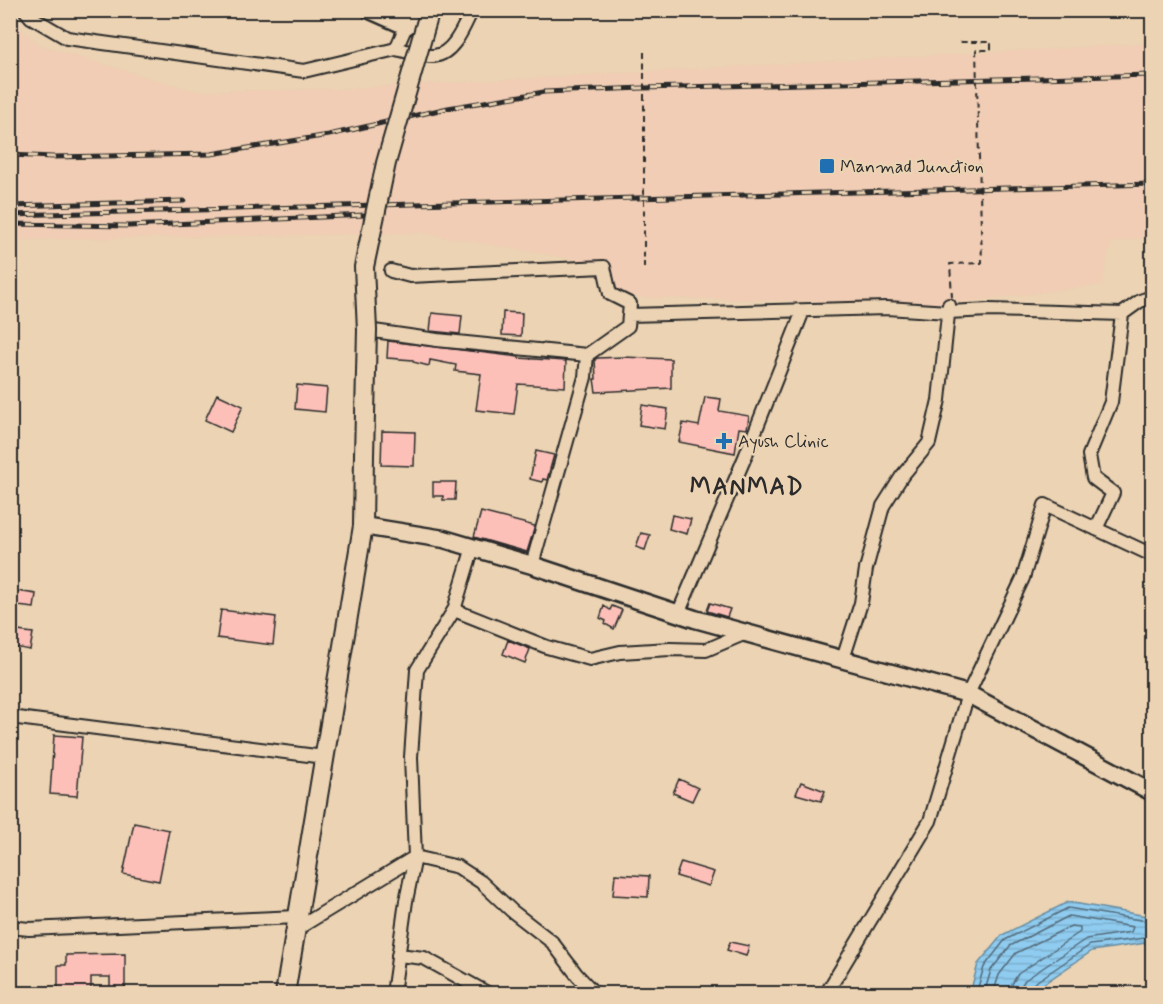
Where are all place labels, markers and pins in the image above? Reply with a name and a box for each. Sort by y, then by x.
place label: Manmad Junction [840,155,984,179]
marker: Manmad Junction [818,157,836,175]
place label: Ayush Clinic [738,430,829,454]
marker: Ayush Clinic [715,432,733,450]

